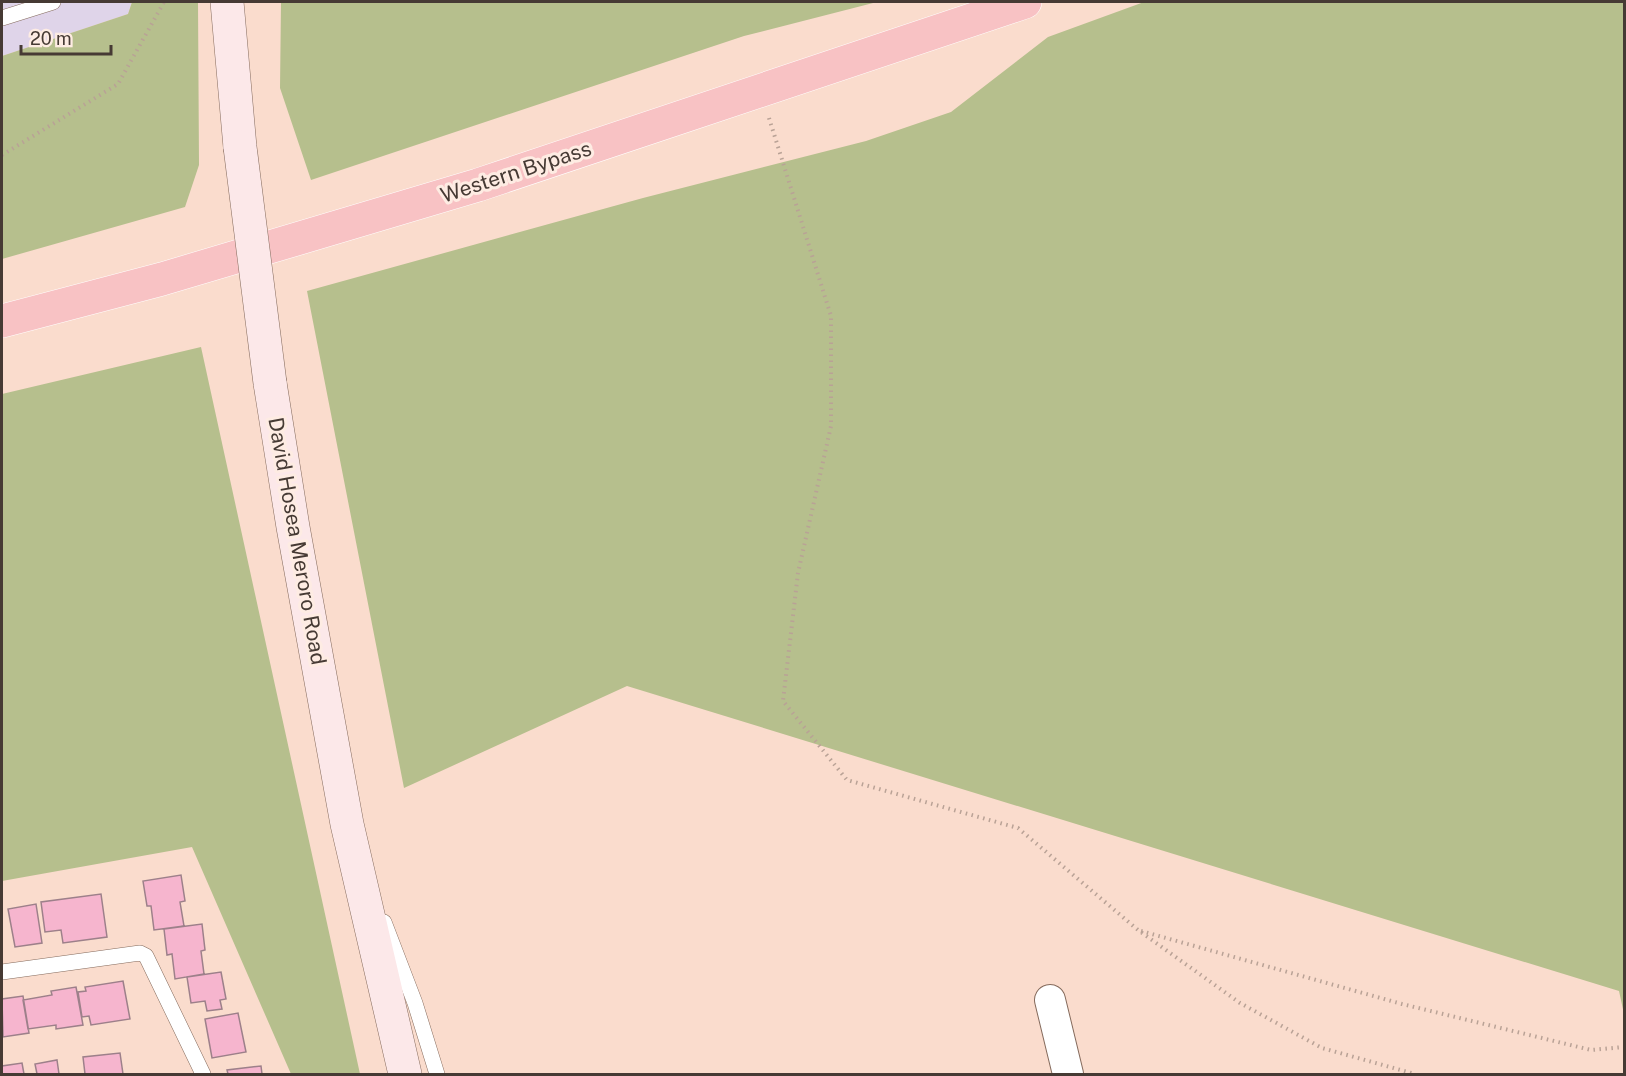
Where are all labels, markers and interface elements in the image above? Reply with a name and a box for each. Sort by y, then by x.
scale bar [21,18,111,56]
text: 20 m [30,28,72,49]
street label: Western Bypass [437,135,594,208]
street label: David Hosea Meroro Road [263,415,332,667]

